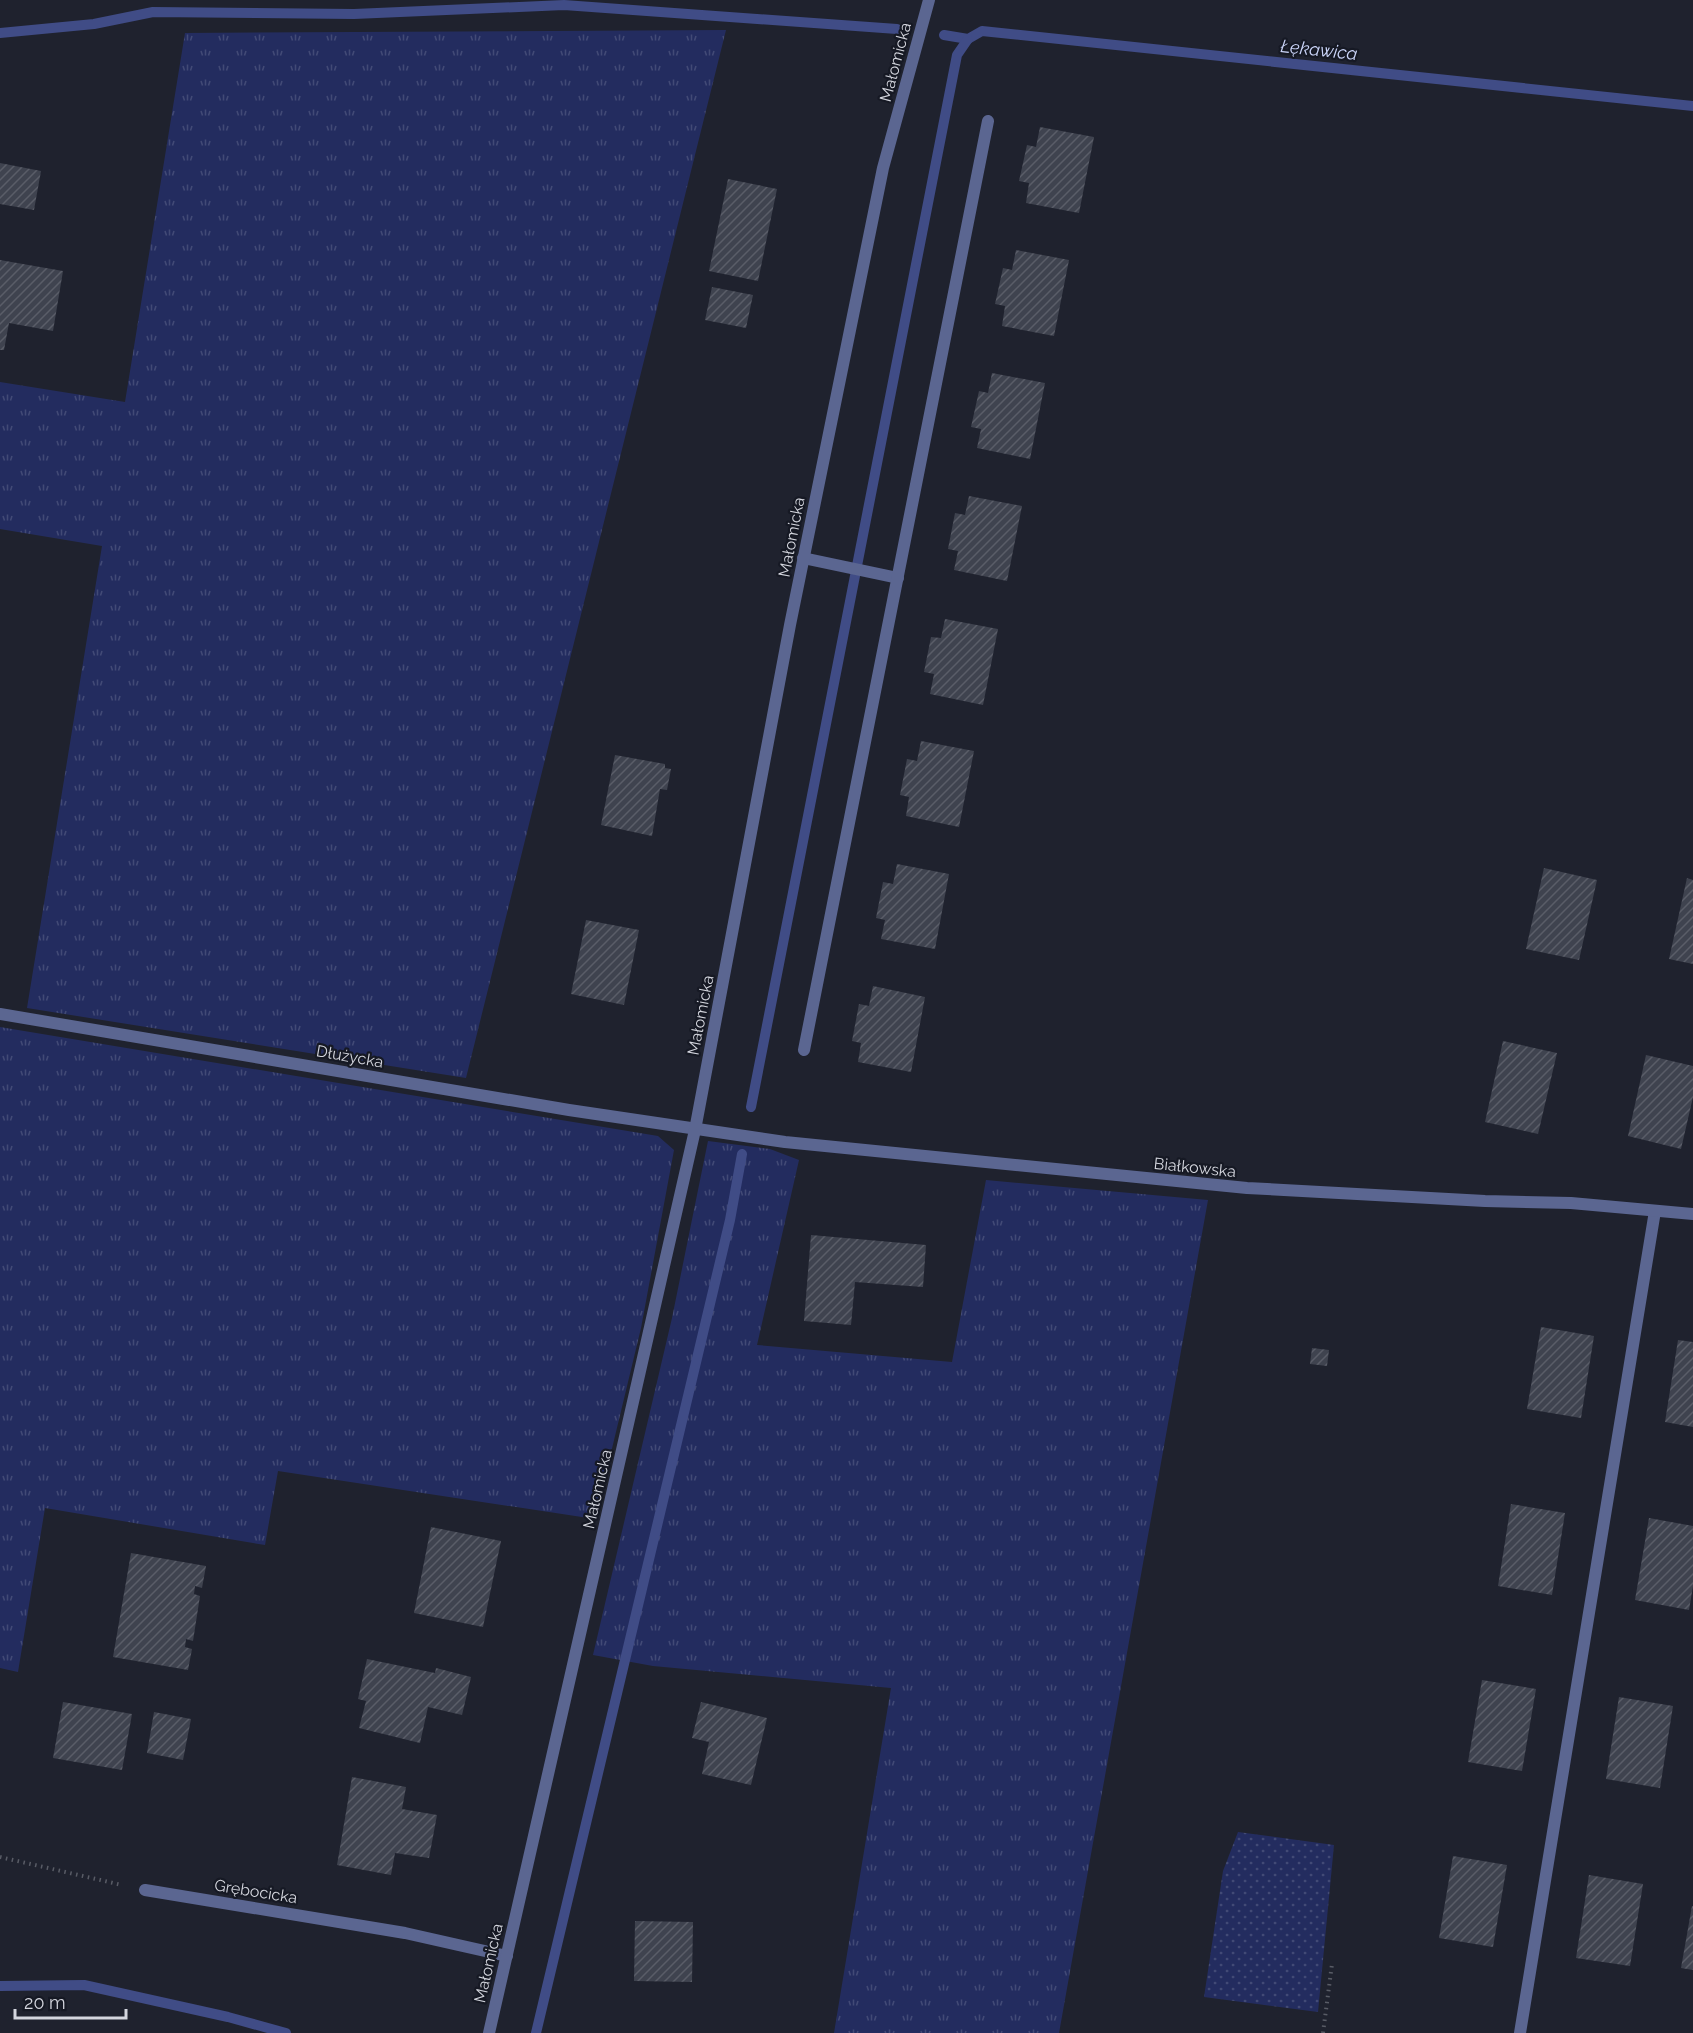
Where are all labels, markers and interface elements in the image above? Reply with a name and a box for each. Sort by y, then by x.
street label: Małomicka [876,21,915,104]
water label: Łękawica [1280,35,1359,64]
street label: Małomicka [774,496,809,579]
street label: Małomicka [683,974,718,1057]
street label: Dłużycka [315,1041,385,1072]
street label: Białkowska [1153,1154,1237,1181]
street label: Małomicka [579,1448,616,1531]
street label: Grębocicka [213,1876,299,1907]
street label: Małomicka [470,1922,507,2005]
scale bar [15,1982,126,2020]
text: 20 m [24,1992,66,2013]

